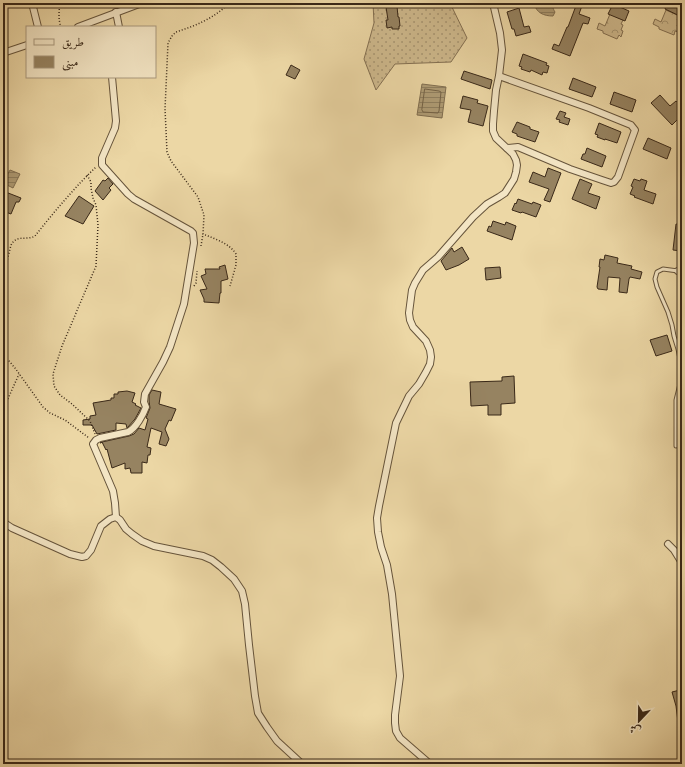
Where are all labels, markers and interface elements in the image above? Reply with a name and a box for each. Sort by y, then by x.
legend [26,26,156,78]
text: طريق [62,35,84,50]
text: مبنى [62,55,78,71]
north arrow [619,701,659,741]
text: ش [628,722,643,738]

